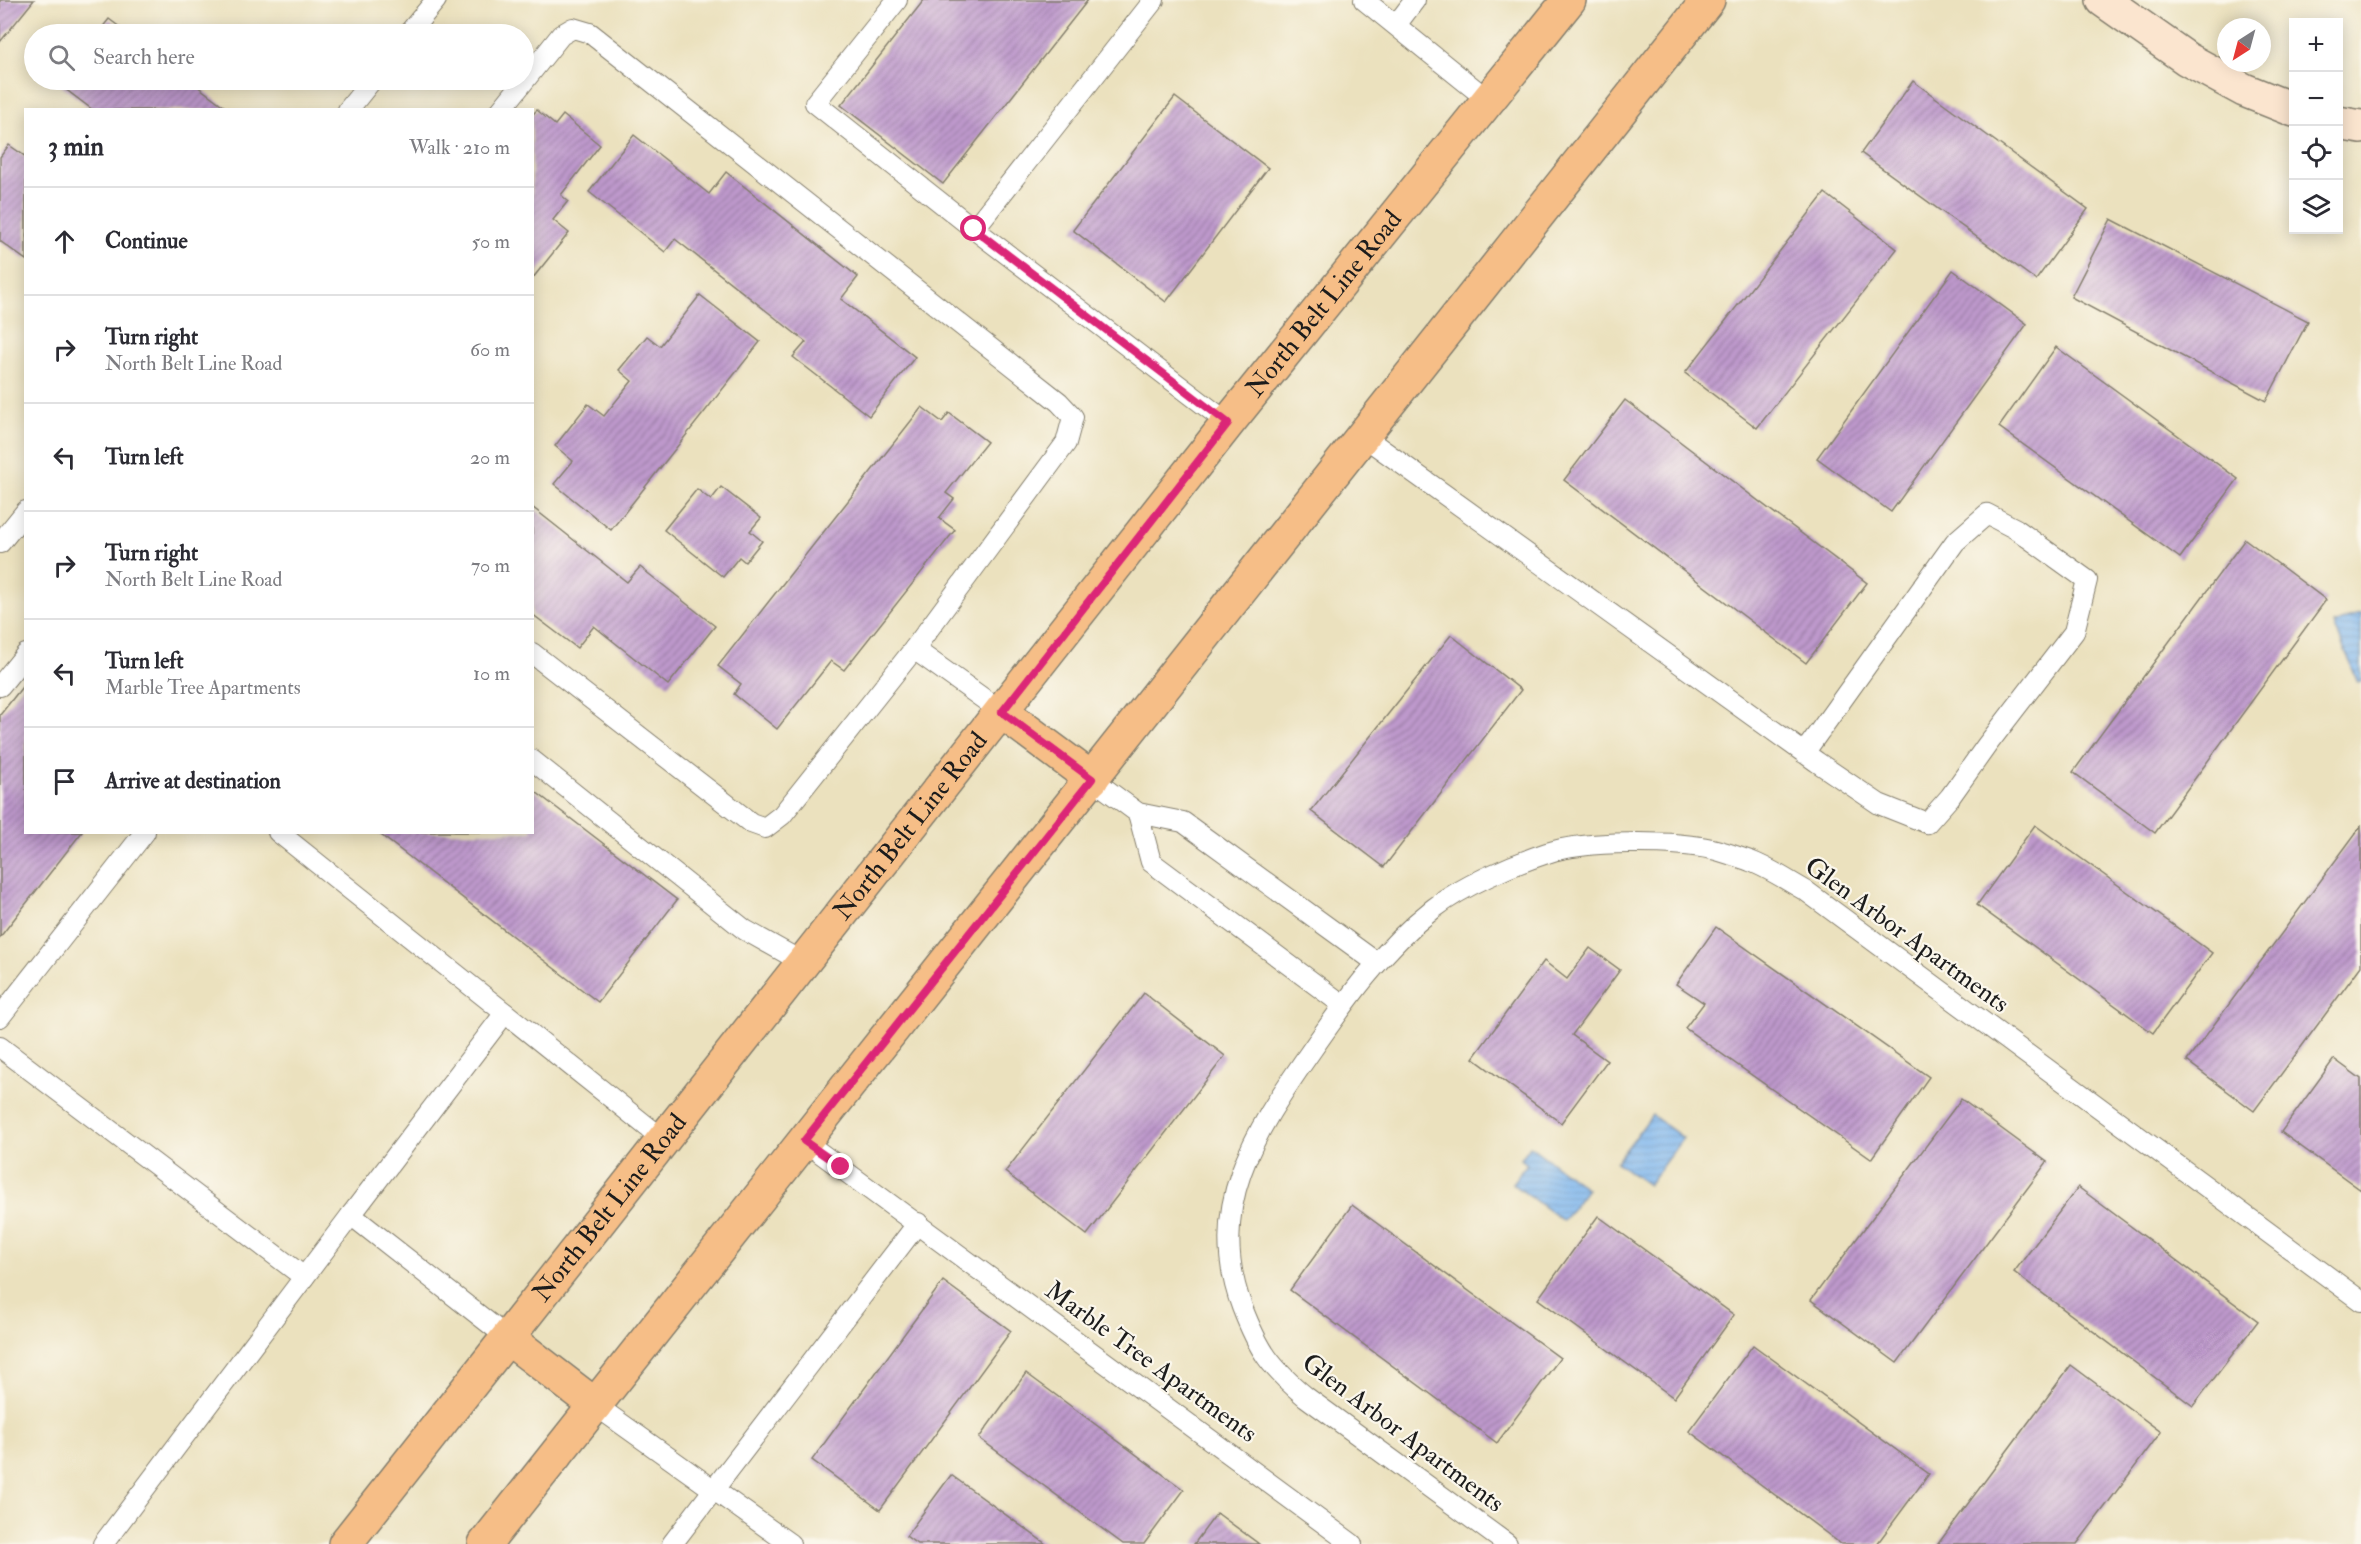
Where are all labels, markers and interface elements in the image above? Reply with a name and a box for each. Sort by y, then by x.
north arrow [2217,18,2271,72]
map controls [2289,18,2343,234]
button: + [2289,18,2343,72]
search box [24,24,534,90]
icon: search [45,41,78,74]
text: Search here [93,43,195,71]
button: − [2289,72,2343,126]
button: locate [2289,126,2343,180]
text: 3 min [48,131,104,163]
text: Walk · 210 m [409,135,510,160]
button: layers [2289,180,2343,234]
street label: North Belt Line Road [1239,204,1409,404]
route start [960,215,986,241]
icon: ahead [48,225,81,258]
text: Continue [105,227,188,255]
text: 50 m [471,229,510,254]
text: Turn right [105,323,198,351]
icon: right [48,333,81,366]
text: 60 m [470,337,510,362]
text: North Belt Line Road [105,351,282,376]
icon: left [48,441,81,474]
text: Turn left [105,443,184,471]
text: 20 m [470,445,510,470]
text: Turn right [105,539,198,567]
icon: right [48,549,81,582]
text: 70 m [471,553,510,578]
text: North Belt Line Road [105,567,282,592]
text: Turn left [105,647,184,675]
icon: left [48,657,81,690]
text: 10 m [473,661,510,686]
text: Marble Tree Apartments [105,675,301,700]
street label: North Belt Line Road [827,725,995,927]
icon: arrive [48,765,81,798]
text: Arrive at destination [105,767,281,795]
street label: Glen Arbor Apartments [1798,850,2015,1021]
street label: North Belt Line Road [526,1107,694,1308]
route end [827,1153,853,1179]
street label: Marble Tree Apartments [1038,1274,1263,1451]
street label: Glen Arbor Apartments [1295,1347,1510,1520]

